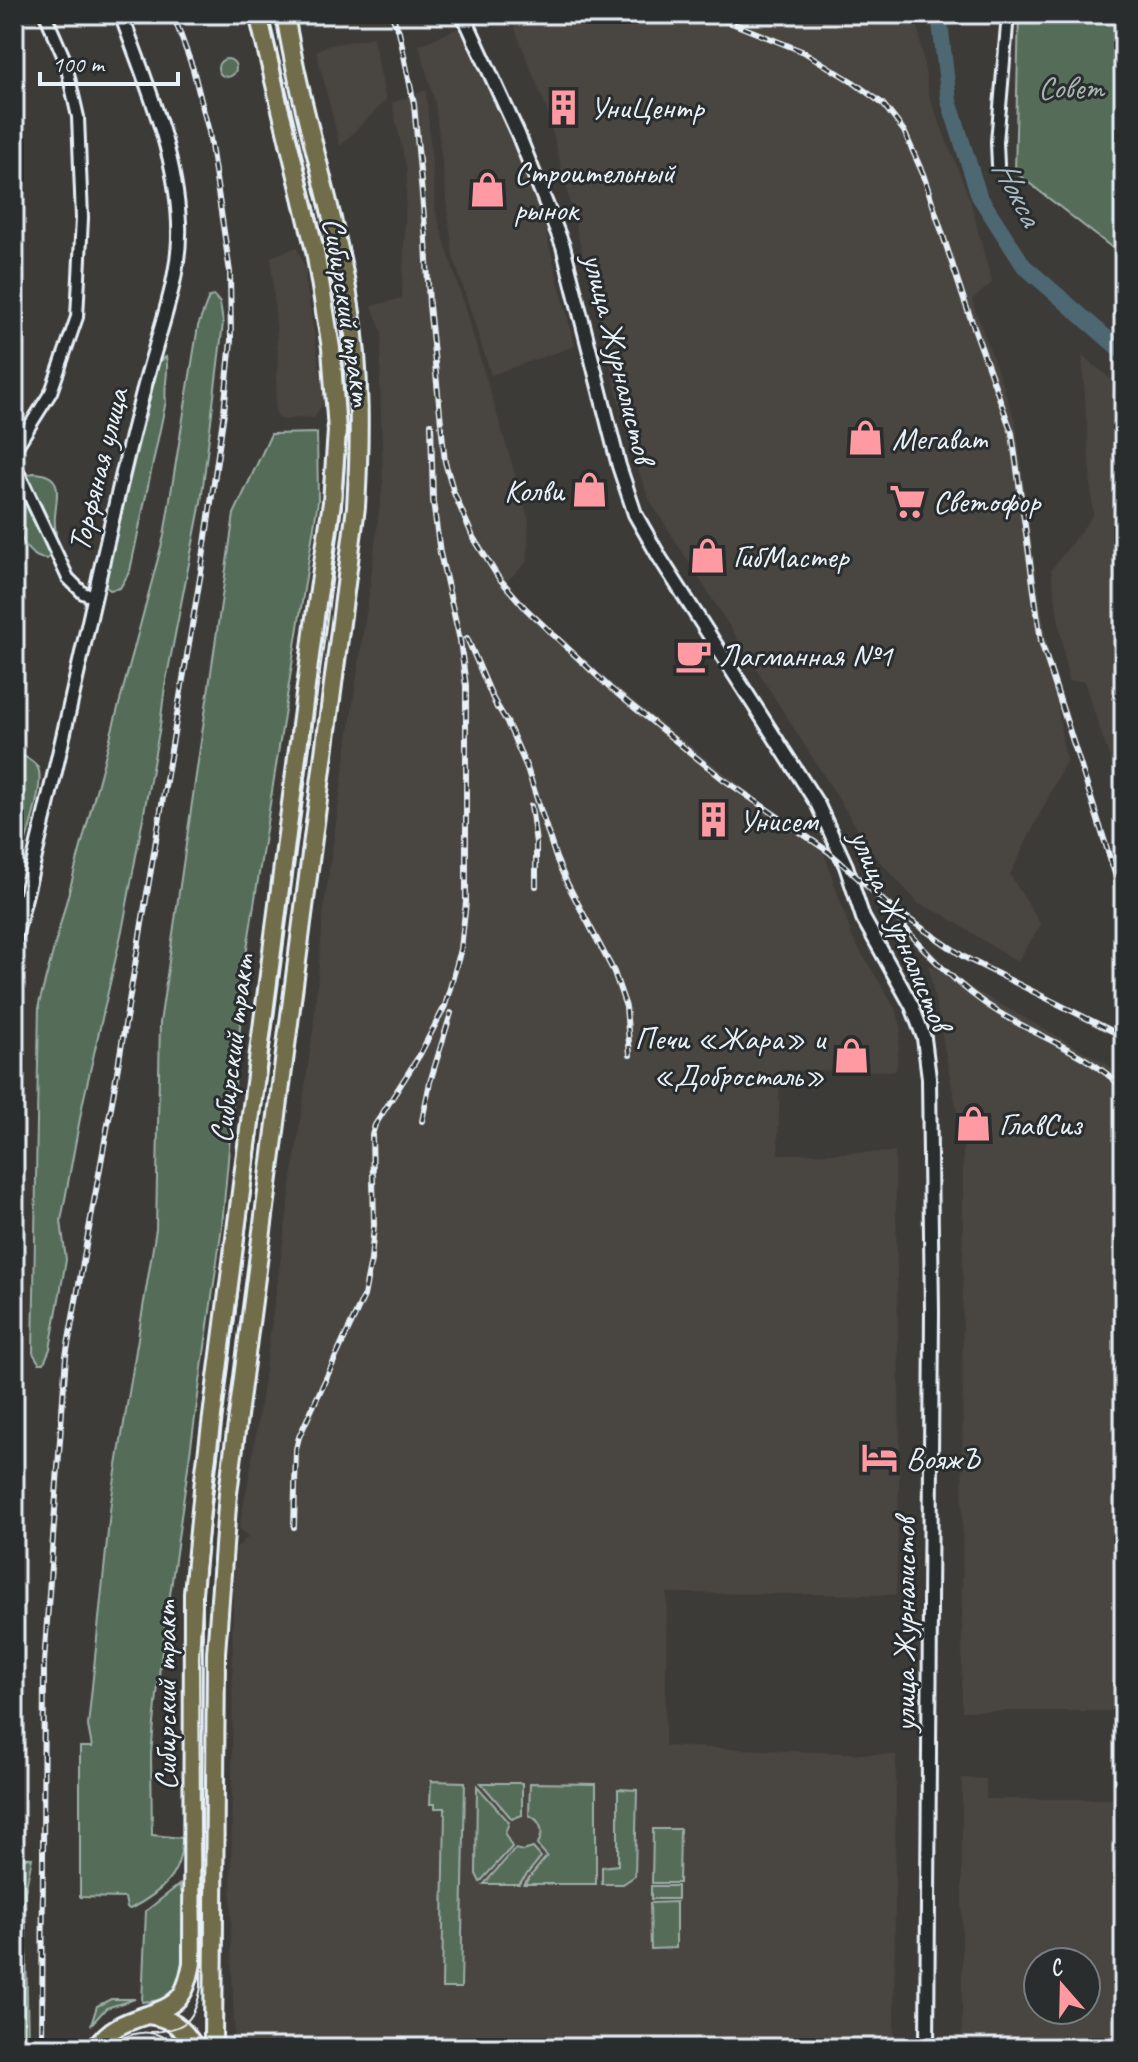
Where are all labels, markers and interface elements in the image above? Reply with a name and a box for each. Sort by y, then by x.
scale bar [40,36,178,86]
text: 100 m [52,49,106,79]
park label: Совет [1038,67,1106,108]
place label: УниЦентр [590,87,706,128]
building icon: УниЦентр [545,88,583,126]
place label: Строительный рынок [514,152,676,230]
water label: Нокса [983,152,1054,235]
shop icon: Строительный рынок [469,171,507,209]
street label: Сибирский тракт [313,214,383,410]
street label: улица Журналистов [573,247,666,472]
street label: Торфяная улица [58,382,139,556]
place label: Мегават [892,418,989,459]
shop icon: Мегават [847,419,885,457]
place label: Колви [504,470,566,511]
shop icon: Колви [571,471,609,509]
place label: Светофор [933,481,1042,522]
supermarket icon: Светофор [888,482,926,520]
place label: ГибМастер [733,536,850,577]
shop icon: ГибМастер [688,537,726,575]
place label: Лагманная №1 [719,635,894,676]
cafe icon: Лагманная №1 [674,636,712,674]
place label: Унисем [739,800,819,841]
building icon: Унисем [694,801,732,839]
street label: улица Журналистов [840,822,964,1042]
street label: Сибирский тракт [200,950,264,1145]
place label: Печи «Жара» и «Добросталь» [635,1018,827,1096]
shop icon: Печи «Жара» и «Добросталь» [832,1037,870,1075]
place label: ГлавСиз [999,1104,1084,1145]
shop icon: ГлавСиз [954,1105,992,1143]
place label: ВояжЪ [906,1438,981,1479]
hotel icon: ВояжЪ [861,1439,899,1477]
street label: улица Журналистов [884,1512,925,1734]
street label: Сибирский тракт [145,1599,186,1791]
north arrow [1022,1946,1102,2026]
text: С [1046,1952,1068,1983]

